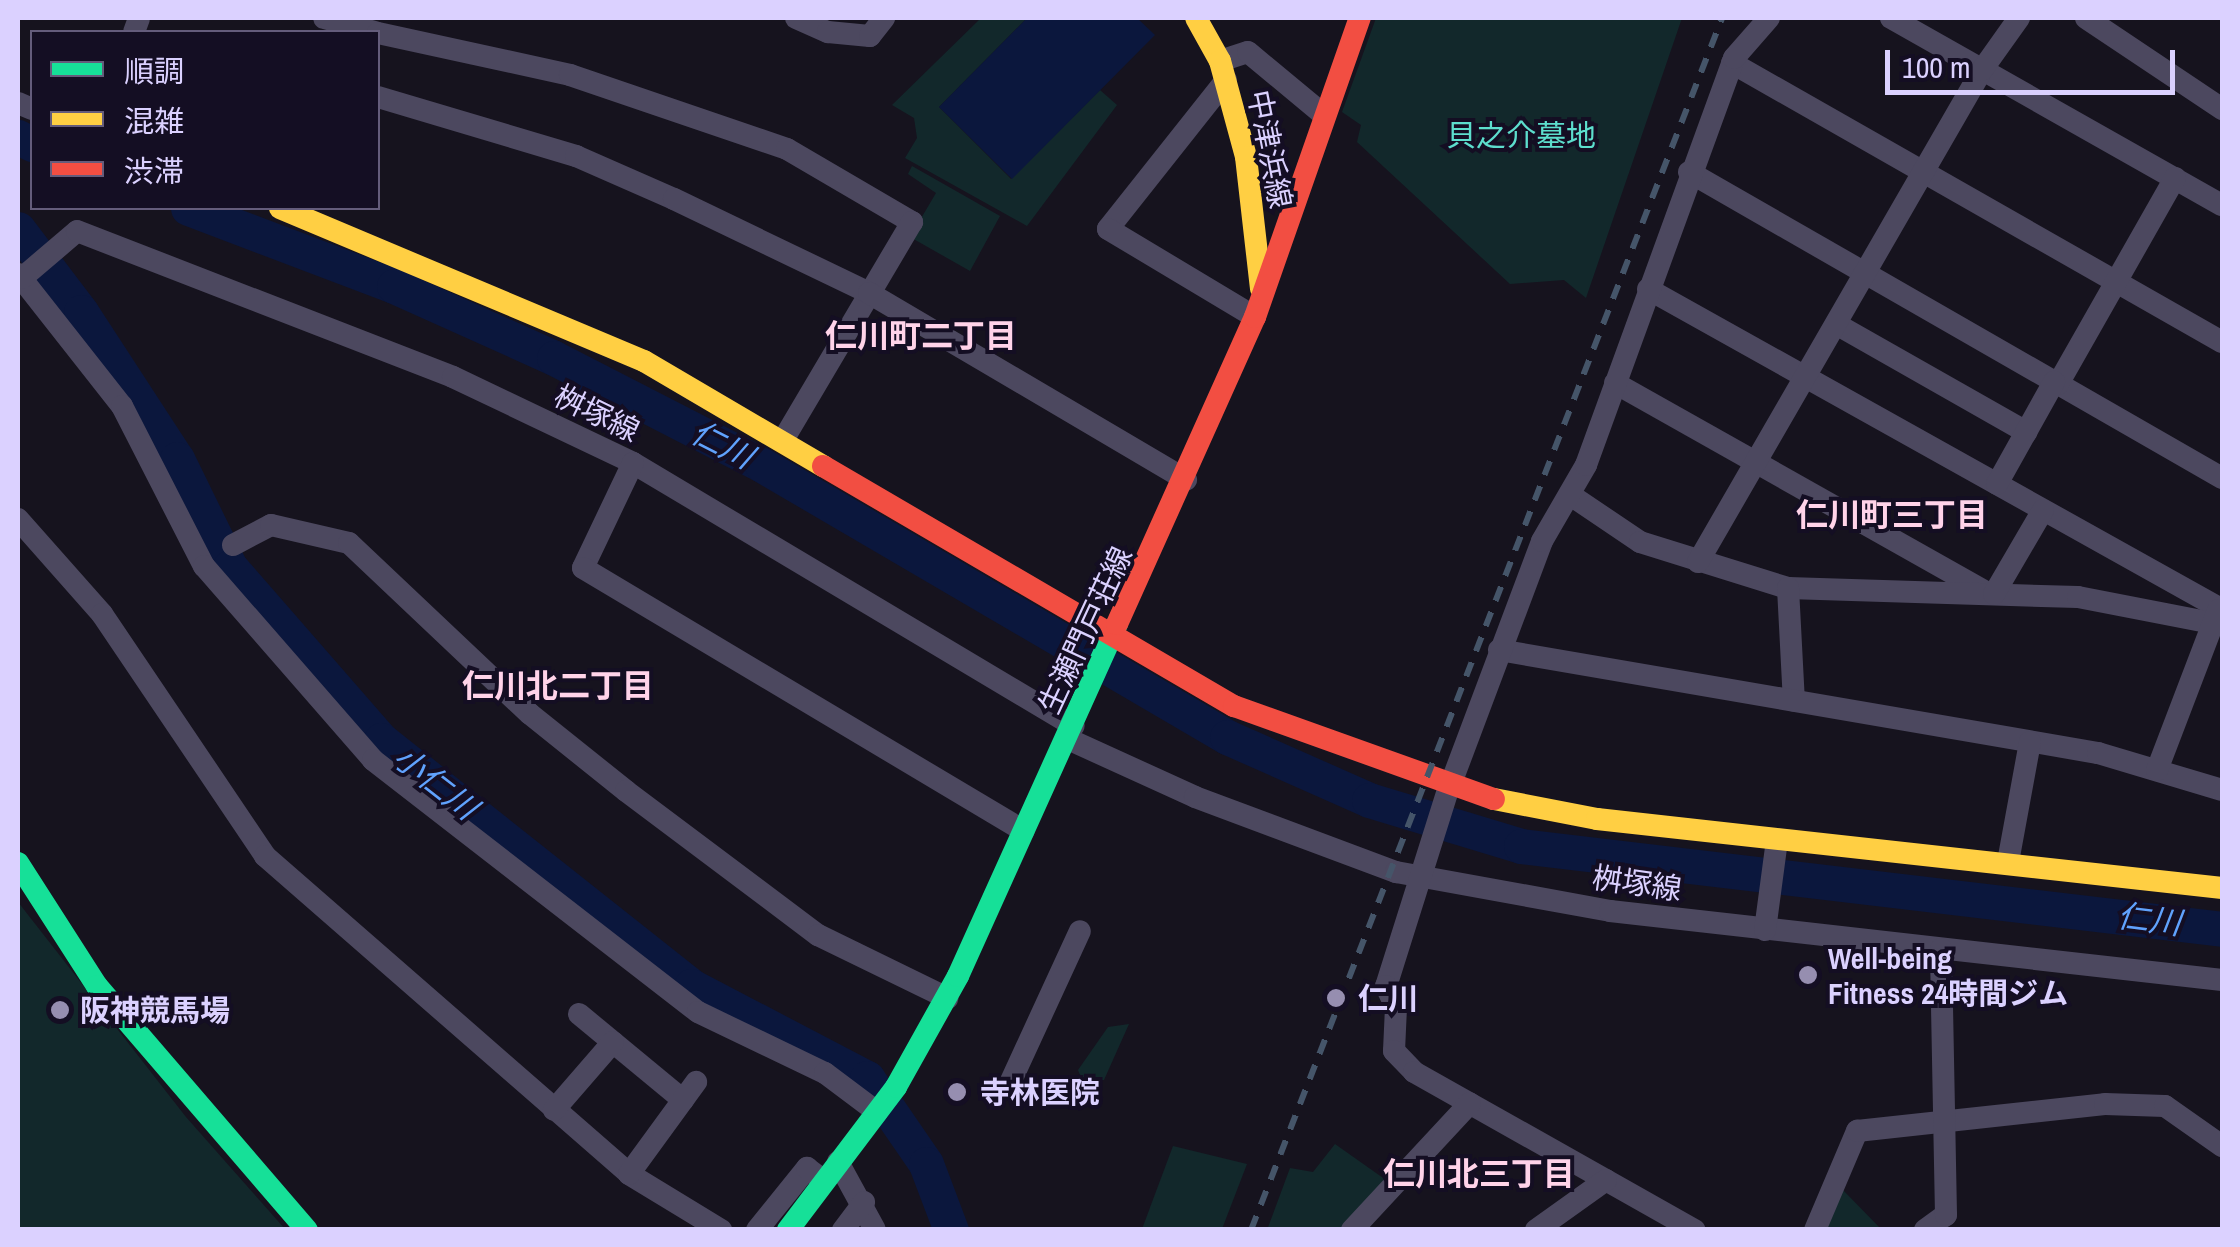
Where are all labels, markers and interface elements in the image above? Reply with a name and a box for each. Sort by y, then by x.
legend [30,30,380,210]
scale bar [1890,30,2180,92]
text: 100 m [1902,47,1970,87]
text: 順調 [124,51,184,91]
street label: 中津浜線 [1241,87,1299,211]
text: 混雑 [124,101,184,141]
park label: 貝之介墓地 [1446,117,1596,153]
text: 渋滞 [124,151,184,191]
district label: 仁川町二丁目 [825,317,1017,355]
street label: 桝塚線 [549,377,645,449]
water label: 仁川 [685,413,759,477]
district label: 仁川町三丁目 [1796,496,1988,534]
street label: 生瀬門戸荘線 [1031,541,1139,719]
district label: 仁川北二丁目 [462,667,654,705]
water label: 小仁川 [385,738,485,828]
street label: 桝塚線 [1590,859,1684,907]
water label: 仁川 [2115,897,2183,943]
place label: Well-being Fitness 24時間ジム [1828,940,2068,1010]
marker: Well-being Fitness 24時間ジム [1797,964,1819,986]
place label: 仁川 [1358,980,1418,1016]
marker: 仁川 [1323,985,1349,1011]
place label: 阪神競馬場 [80,992,230,1028]
marker: 阪神競馬場 [49,999,71,1021]
place label: 寺林医院 [980,1074,1100,1110]
marker: 寺林医院 [944,1079,970,1105]
district label: 仁川北三丁目 [1383,1155,1575,1193]

